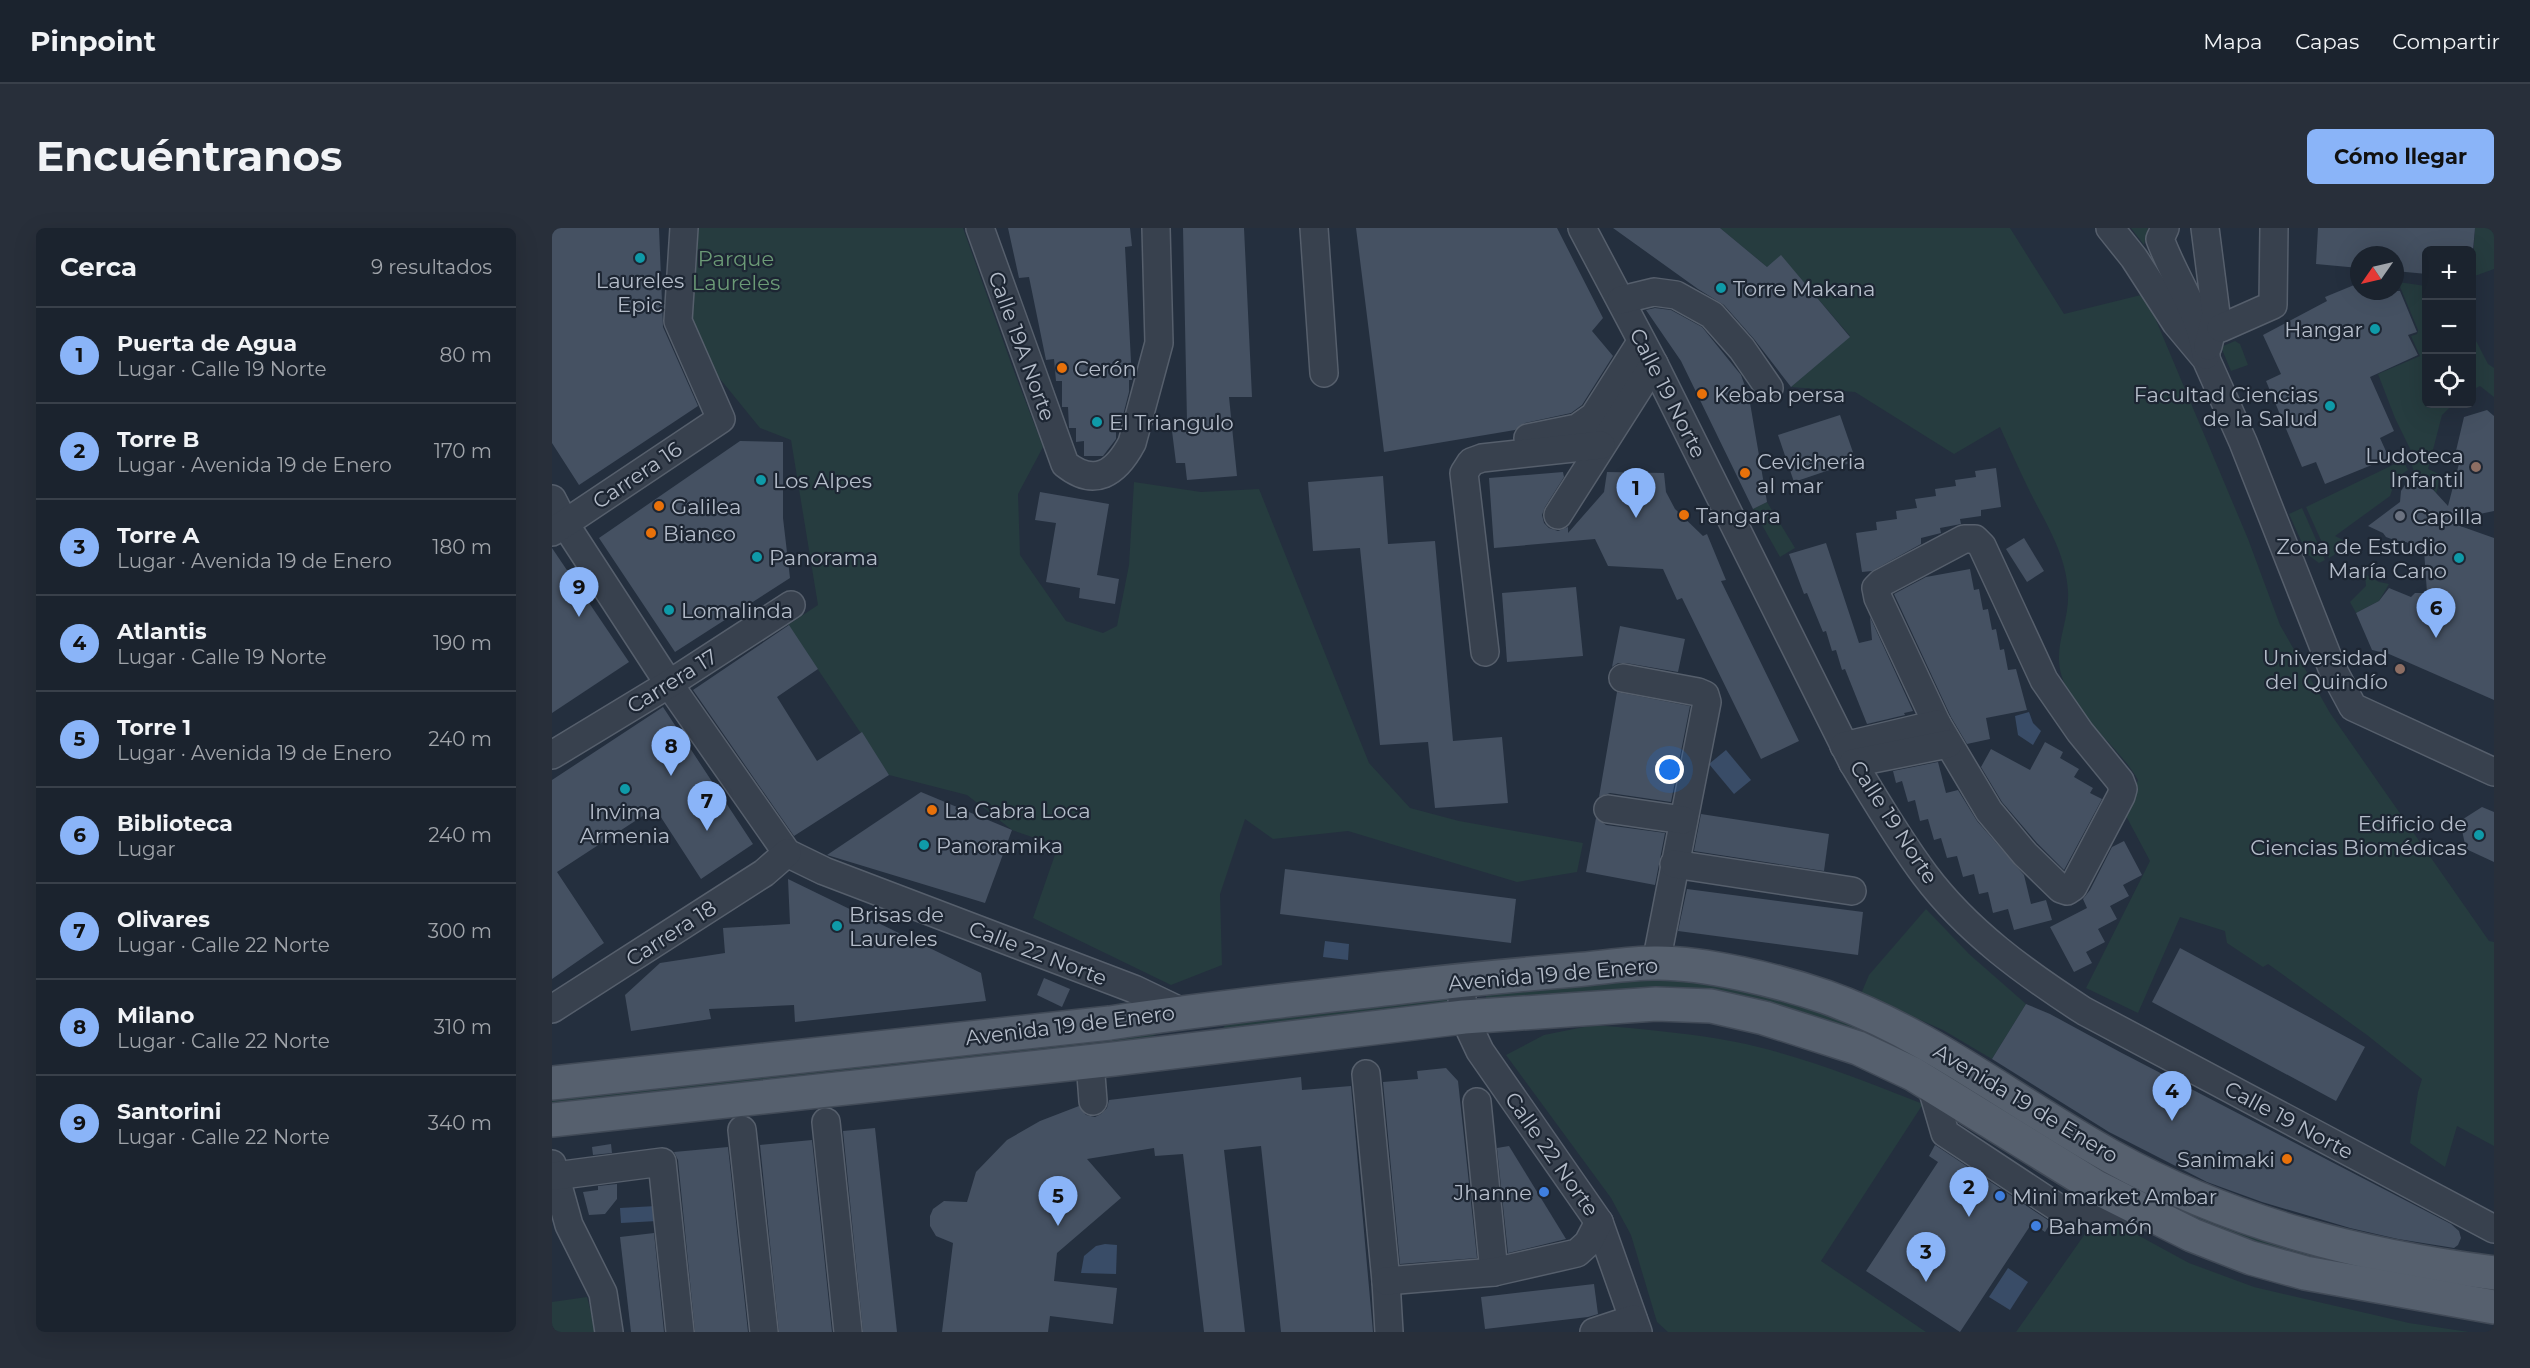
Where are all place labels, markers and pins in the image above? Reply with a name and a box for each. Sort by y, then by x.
marker: Laureles Epic [633,251,647,265]
place label: Laureles Epic [596,268,684,317]
place label: Torre Makana [1733,276,1875,301]
marker: Torre Makana [1714,281,1728,295]
place label: Hangar [2284,317,2363,342]
marker: Hangar [2368,322,2382,336]
place label: Cerón [1074,356,1137,381]
marker: Cerón [1055,361,1069,375]
place label: Kebab persa [1714,382,1845,407]
place label: Facultad Ciencias de la Salud [2134,382,2318,431]
marker: Kebab persa [1695,387,1709,401]
marker: Facultad Ciencias de la Salud [2323,399,2337,413]
place label: El Triangulo [1109,410,1234,435]
marker: El Triangulo [1090,415,1104,429]
place label: Ludoteca Infantil [2365,443,2464,492]
place label: Cevicheria al mar [1757,449,1866,498]
marker: Ludoteca Infantil [2469,460,2483,474]
marker: Cevicheria al mar [1738,466,1752,480]
place label: Los Alpes [773,468,872,493]
pin: 1 [1616,468,1656,518]
marker: Los Alpes [754,473,768,487]
place label: Galilea [671,494,741,519]
marker: Galilea [652,499,666,513]
place label: Tangara [1696,503,1781,528]
place label: Capilla [2412,504,2483,529]
marker: Tangara [1677,508,1691,522]
marker: Capilla [2393,509,2407,523]
place label: Bianco [663,521,736,546]
marker: Bianco [644,526,658,540]
place label: Zona de Estudio María Cano [2276,534,2447,583]
place label: Panorama [769,545,878,570]
marker: Panorama [750,550,764,564]
marker: Zona de Estudio María Cano [2452,551,2466,565]
pin: 9 [560,568,598,617]
pin: 6 [2416,588,2456,638]
place label: Lomalinda [681,598,793,623]
marker: Lomalinda [662,603,676,617]
place label: Universidad del Quindío [2263,645,2388,694]
marker: Universidad del Quindío [2393,662,2407,676]
pin: 8 [652,726,690,776]
marker: Invima Armenia [618,782,632,796]
pin: 7 [688,782,726,831]
place label: La Cabra Loca [944,798,1091,823]
place label: Invima Armenia [580,799,670,848]
marker: La Cabra Loca [925,803,939,817]
place label: Edificio de Ciencias Biomédicas [2250,811,2467,860]
marker: Edificio de Ciencias Biomédicas [2472,828,2486,842]
place label: Panoramika [936,833,1063,858]
marker: Panoramika [917,838,931,852]
place label: Brisas de Laureles [849,902,944,951]
marker: Brisas de Laureles [830,919,844,933]
pin: 4 [2152,1072,2192,1121]
place label: Sanimaki [2177,1147,2275,1172]
marker: Sanimaki [2280,1152,2294,1166]
pin: 2 [1950,1168,1988,1217]
pin: 5 [1038,1176,1078,1226]
place label: Jhanne [1453,1180,1532,1205]
place label: Mini market Ambar [2012,1184,2217,1209]
marker: Jhanne [1537,1185,1551,1199]
marker: Mini market Ambar [1993,1189,2007,1203]
place label: Bahamón [2048,1214,2152,1239]
marker: Bahamón [2029,1219,2043,1233]
pin: 3 [1906,1232,1946,1282]

